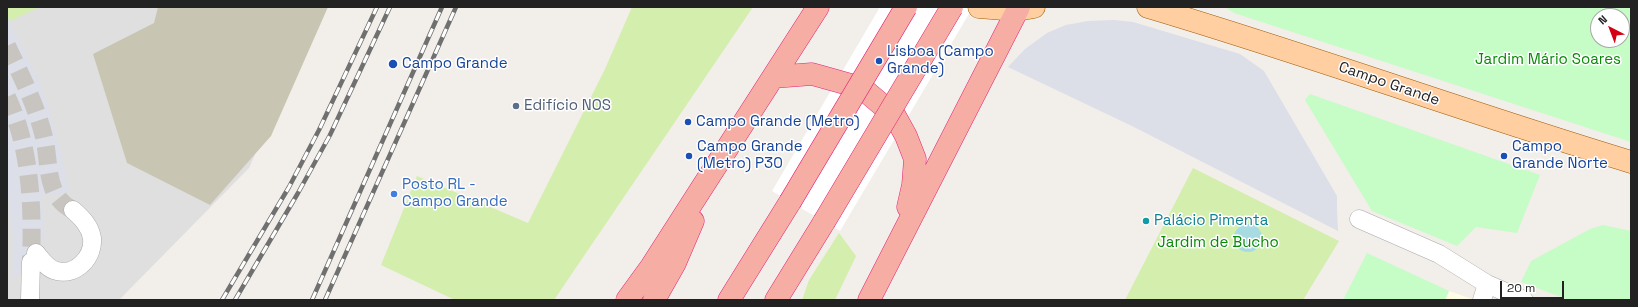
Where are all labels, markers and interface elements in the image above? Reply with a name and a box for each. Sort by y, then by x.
north arrow [1590,8,1630,48]
text: N [1595,12,1610,27]
place label: Lisboa (Campo Grande) [887,43,994,78]
park label: Jardim Mário Soares [1475,51,1621,69]
place label: Campo Grande [402,55,508,73]
marker: Lisboa (Campo Grande) [874,56,884,66]
marker: Campo Grande [387,58,399,70]
street label: Campo Grande [1336,58,1442,110]
place label: Edifício NOS [524,97,611,115]
marker: Edifício NOS [511,101,521,111]
place label: Campo Grande (Metro) [696,113,860,131]
marker: Campo Grande (Metro) [683,117,693,127]
place label: Campo Grande (Metro) P30 [697,138,803,173]
place label: Campo Grande Norte [1512,138,1608,173]
marker: Campo Grande (Metro) P30 [684,151,694,161]
marker: Campo Grande Norte [1499,151,1509,161]
place label: Posto RL - Campo Grande [402,176,508,211]
marker: Posto RL - Campo Grande [389,189,399,199]
place label: Palácio Pimenta [1154,212,1268,230]
marker: Palácio Pimenta [1141,216,1151,226]
park label: Jardim de Bucho [1157,234,1279,252]
scale bar [1502,273,1566,299]
text: 20 m [1507,280,1535,296]

